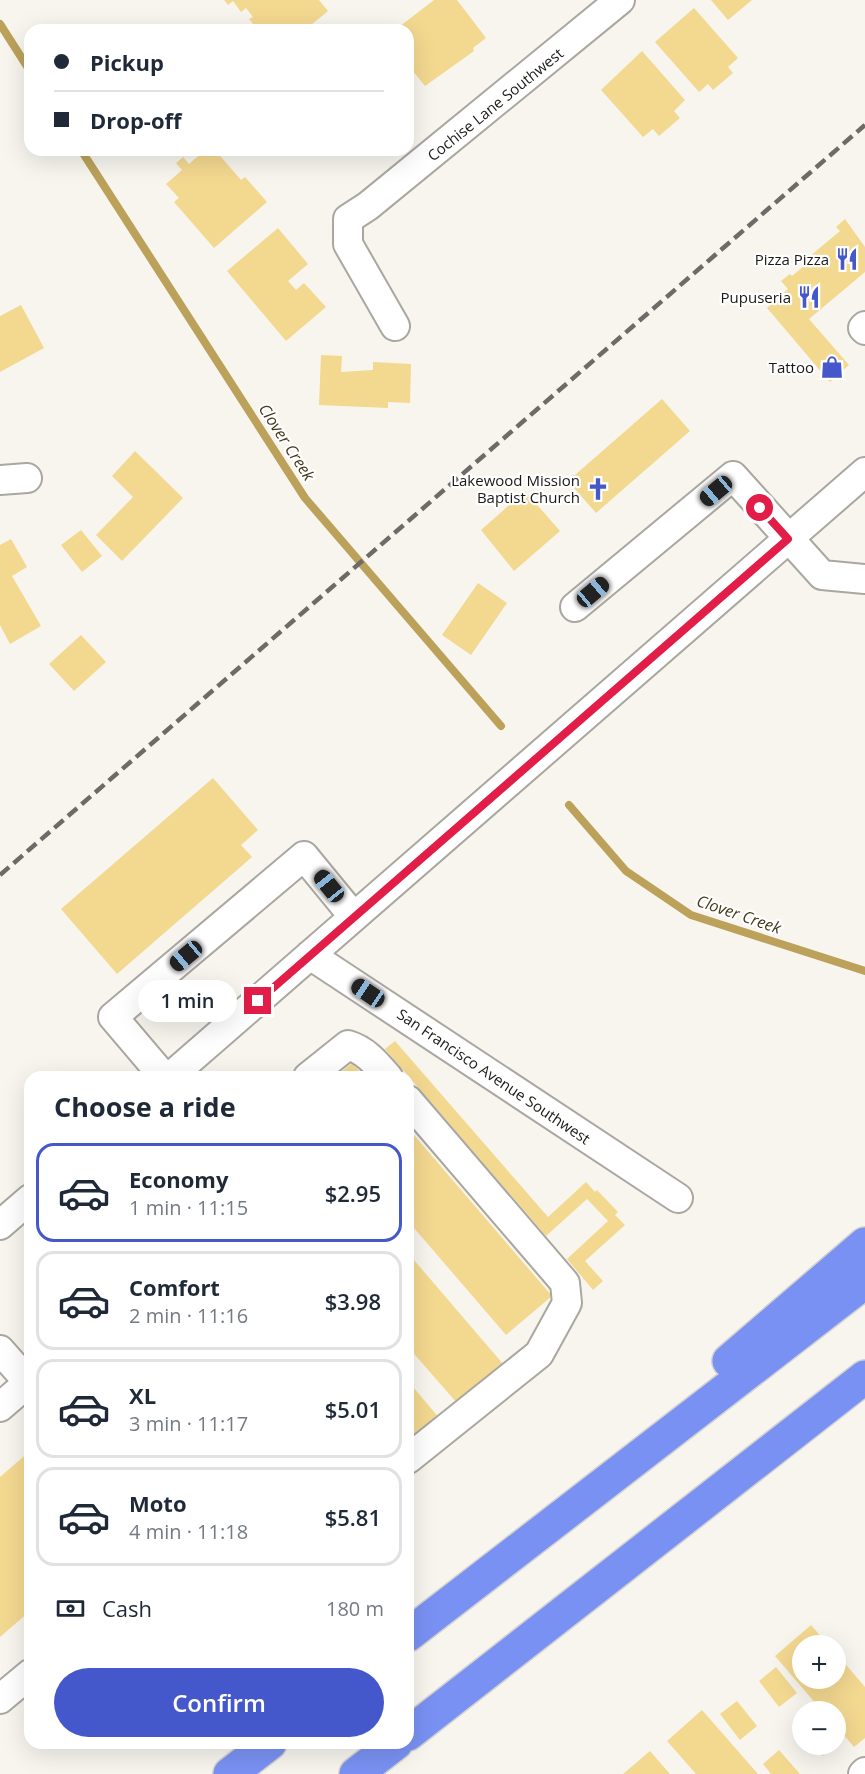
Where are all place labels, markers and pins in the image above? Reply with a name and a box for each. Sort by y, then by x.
restaurant icon: Pizza Pizza [834,246,860,272]
place label: Pizza Pizza [755,249,829,269]
restaurant icon: Pupuseria [796,284,822,310]
place label: Pupuseria [721,287,791,307]
shop icon: Tattoo [819,354,845,380]
place label: Tattoo [769,357,814,377]
place label: Lakewood Mission Baptist Church [451,470,580,507]
church icon: Lakewood Mission Baptist Church [585,476,611,502]

